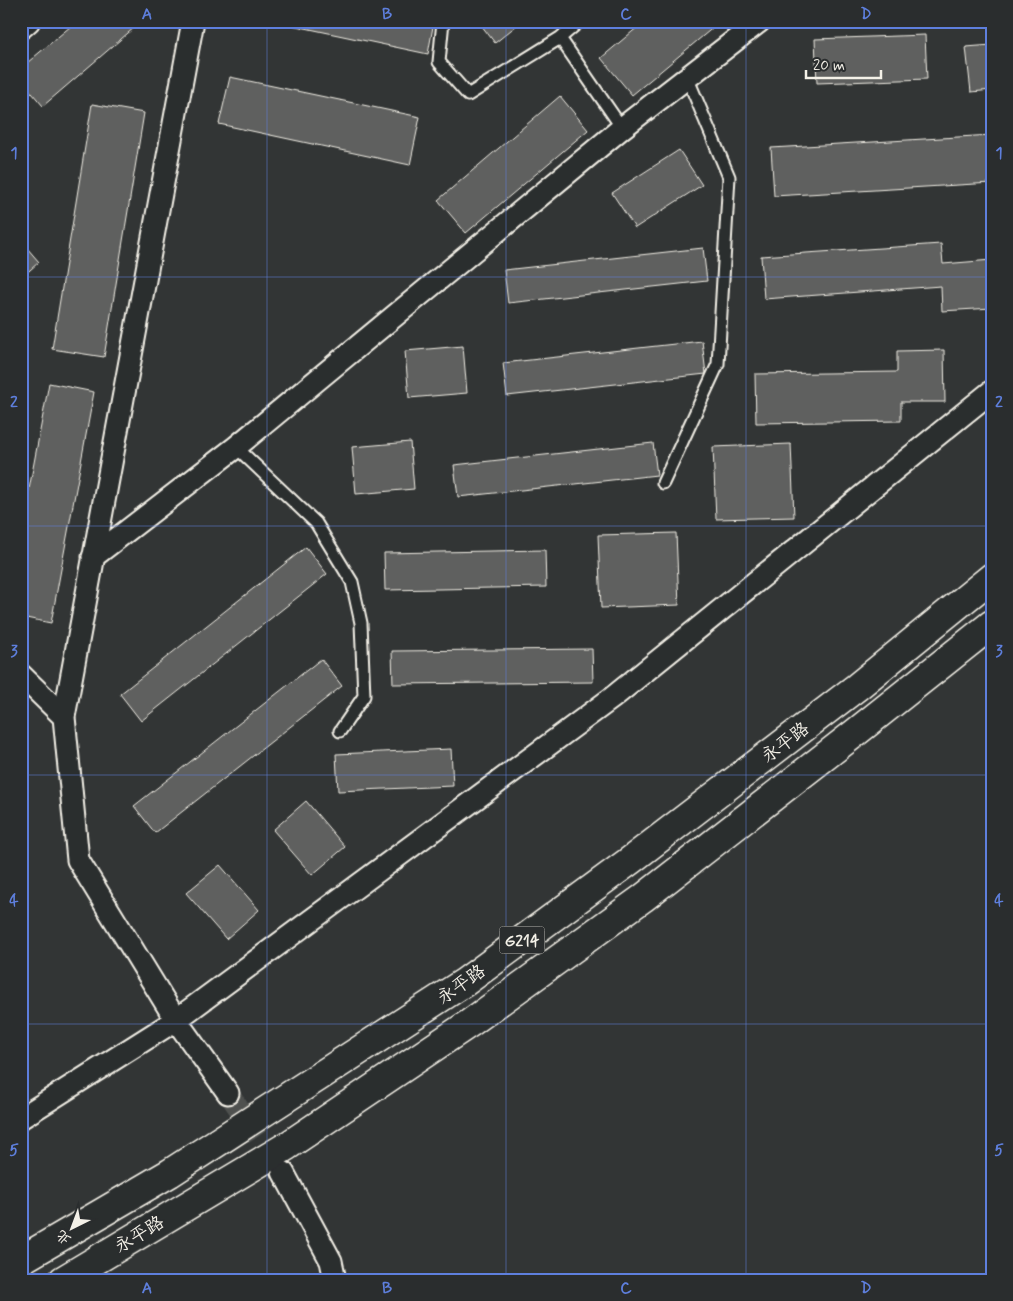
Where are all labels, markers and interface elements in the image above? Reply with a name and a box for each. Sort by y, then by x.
text: A [142,4,152,25]
text: B [382,4,392,25]
text: C [620,4,632,25]
text: D [860,4,872,25]
scale bar [806,48,880,80]
text: 20 m [813,56,845,76]
text: 1 [10,143,18,164]
text: 1 [995,143,1003,164]
text: 2 [10,392,18,413]
text: 2 [995,392,1003,413]
text: 3 [10,641,18,662]
text: 3 [995,641,1003,662]
street label: 永平路 [757,717,814,769]
text: 4 [9,890,19,911]
text: 4 [994,890,1004,911]
road number: G214 [500,926,544,954]
street label: 永平路 [433,960,491,1010]
text: 5 [9,1140,19,1161]
text: 5 [994,1140,1004,1161]
north arrow [48,1204,98,1254]
street label: 永平路 [110,1211,169,1259]
text: 北 [53,1226,75,1248]
text: A [142,1278,152,1299]
text: B [382,1278,392,1299]
text: C [620,1278,632,1299]
text: D [860,1278,872,1299]

